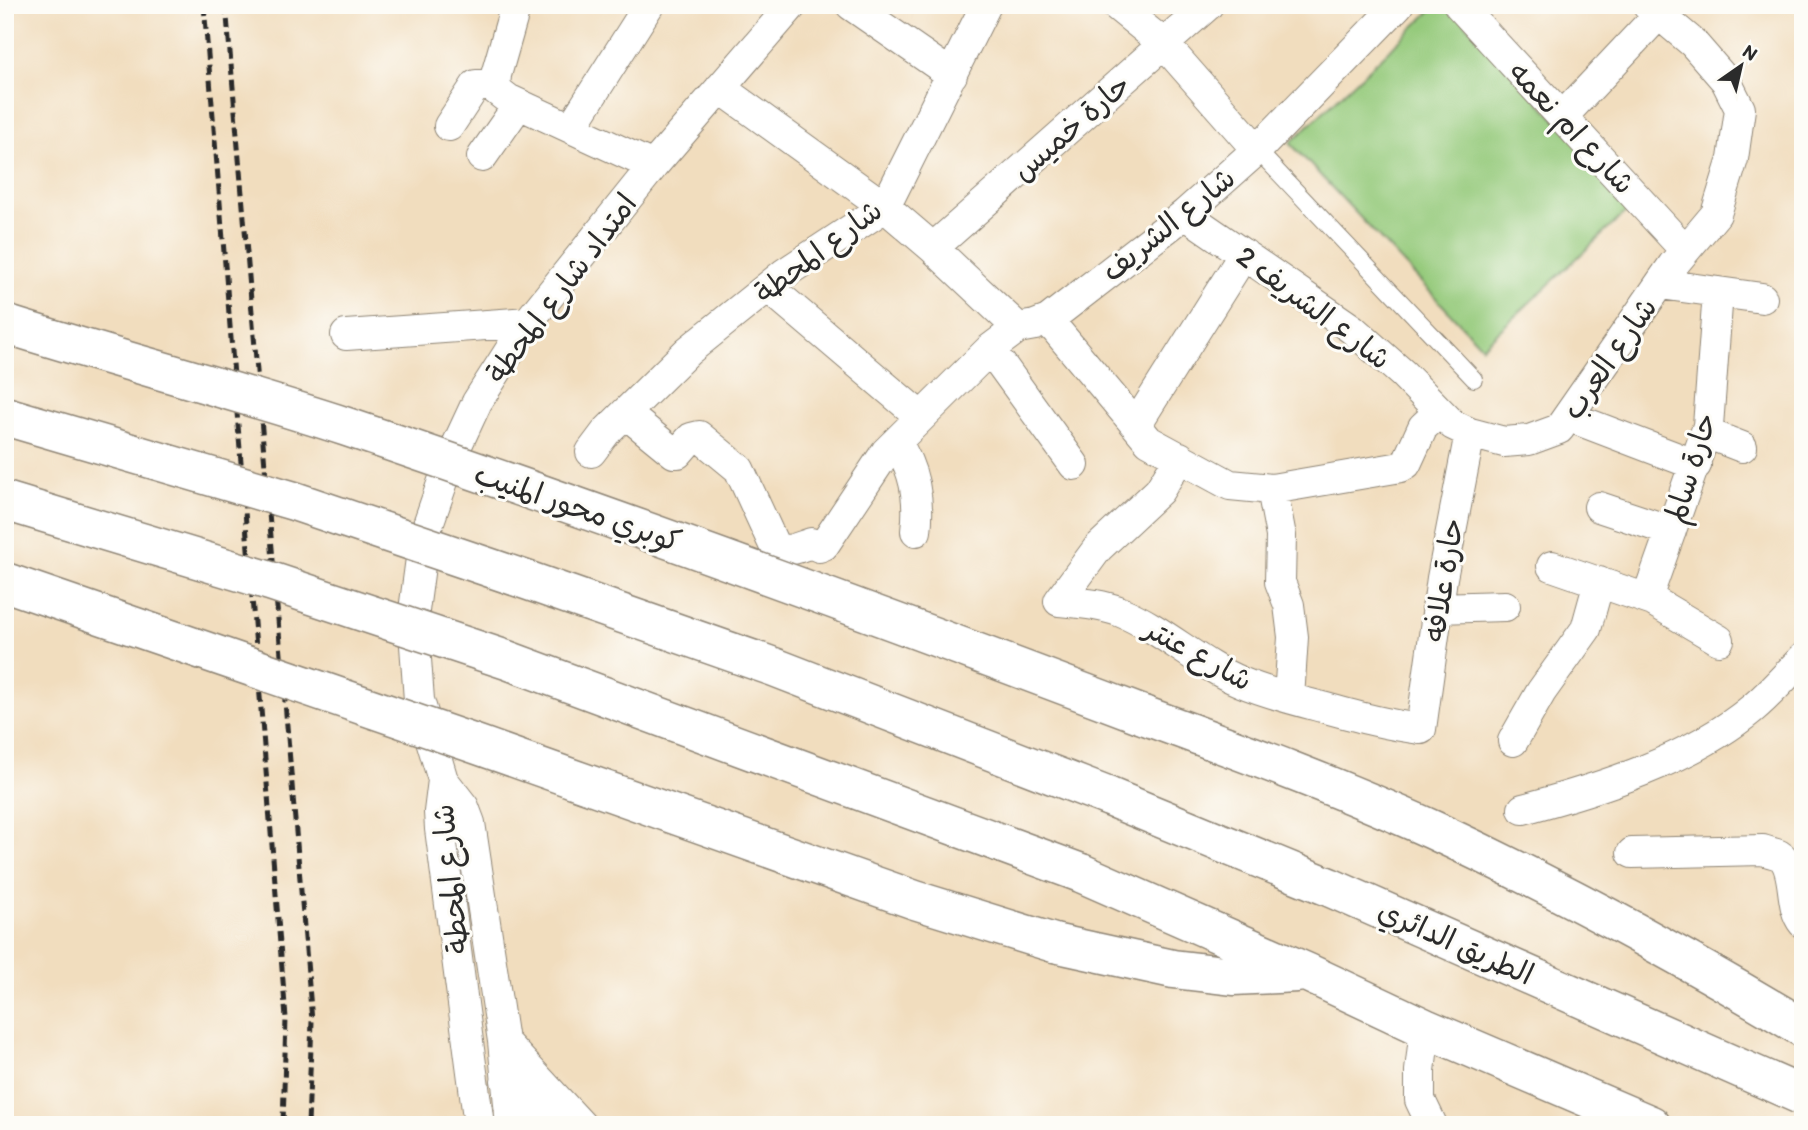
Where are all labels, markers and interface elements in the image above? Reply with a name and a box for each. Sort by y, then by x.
north arrow [1706,32,1776,102]
text: N [1738,39,1762,65]
street label: شارع ام نعمه [1498,53,1643,204]
street label: حارة خميس [1004,66,1138,188]
street label: شارع الشريف [1094,159,1244,291]
street label: امتداد شارع المحطة [478,186,647,392]
street label: شارع المحطة [747,191,891,313]
street label: شارع الشريف 2 [1228,237,1399,379]
street label: شارع العرب [1553,290,1667,428]
street label: حارة سالم [1656,408,1729,529]
street label: كوبري محور المنيب [469,454,686,563]
street label: حارة علافه [1415,515,1471,645]
street label: شارع عنتر [1135,608,1259,701]
street label: شارع المحطة [424,802,479,956]
street label: الطريق الدائري [1371,891,1539,995]

